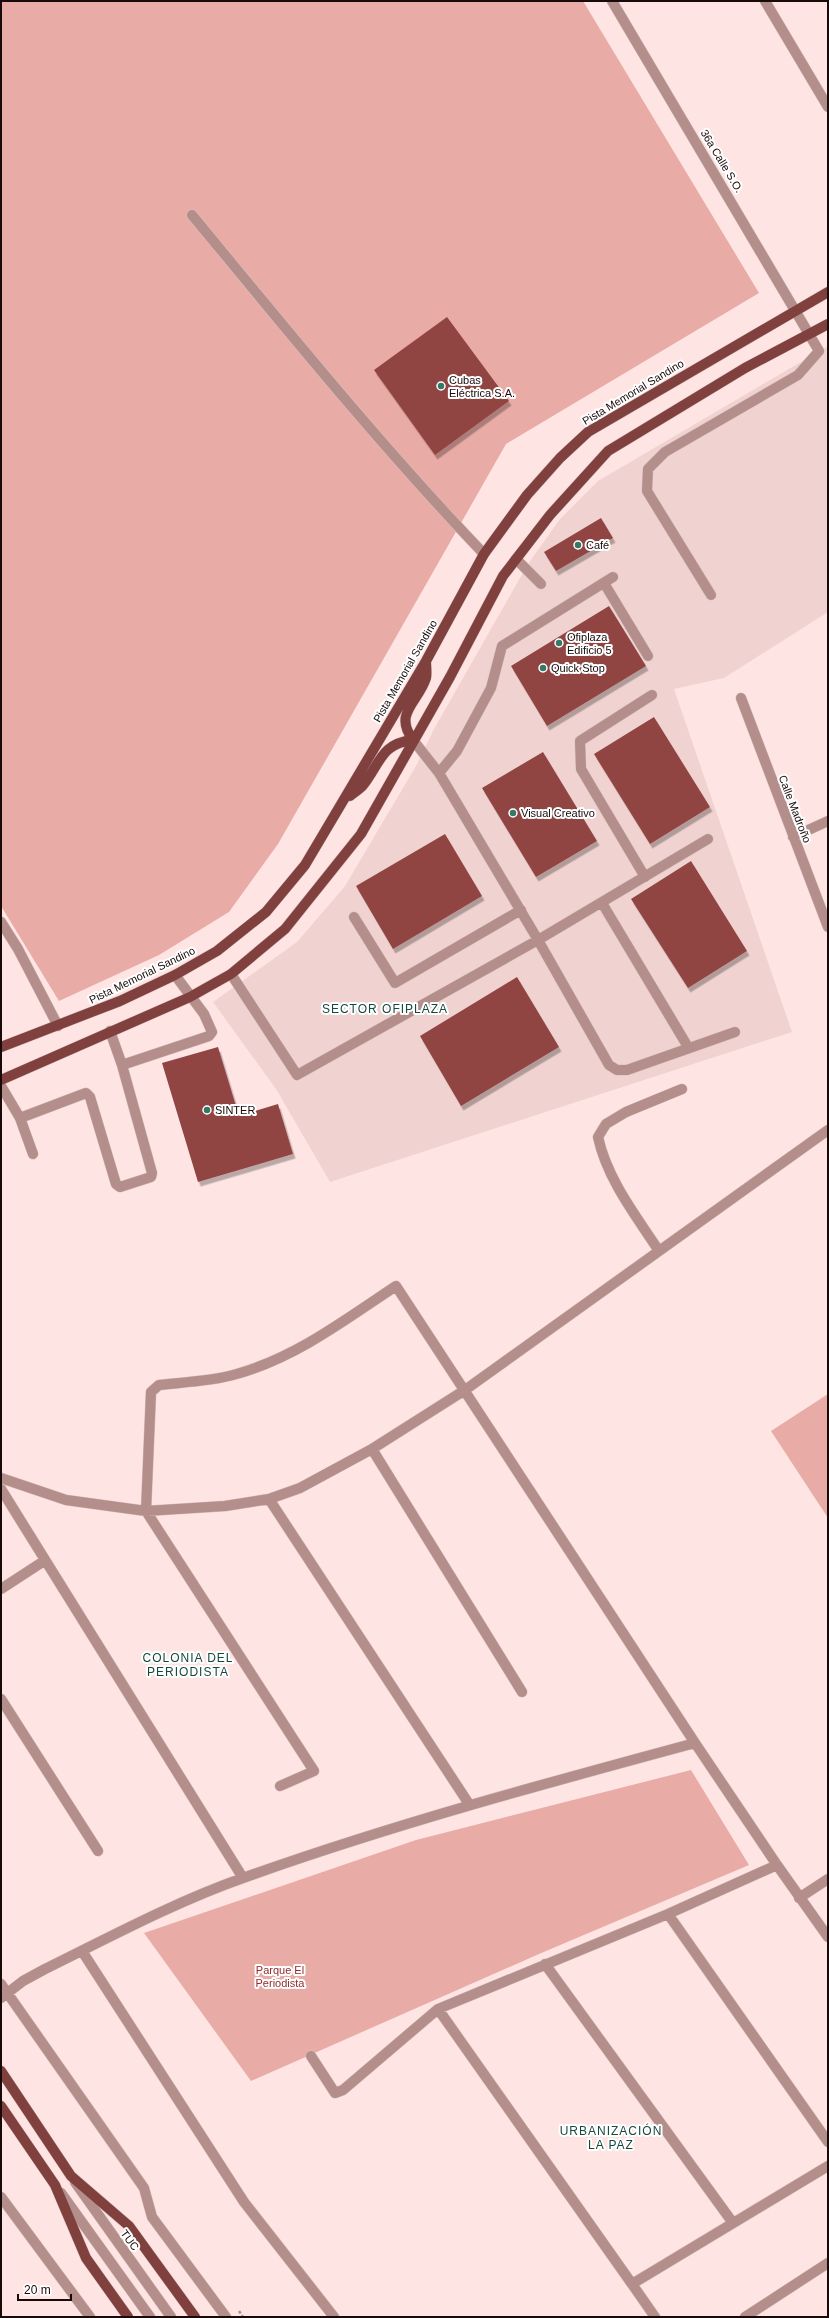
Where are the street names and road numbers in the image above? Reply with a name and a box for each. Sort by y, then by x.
street label: 36a Calle S.O. [698,127,746,195]
street label: Pista Memorial Sandino [580,357,686,427]
street label: Pista Memorial Sandino [371,618,439,724]
street label: Calle Madroño [777,773,813,845]
street label: Pista Memorial Sandino [87,944,197,1006]
street label: TUC [119,2227,142,2253]

